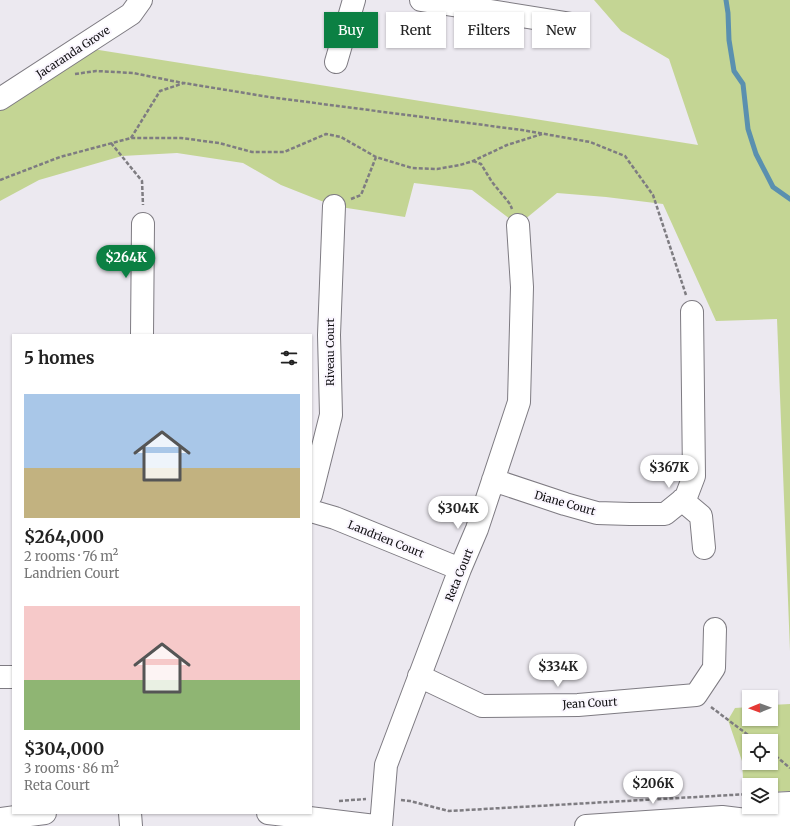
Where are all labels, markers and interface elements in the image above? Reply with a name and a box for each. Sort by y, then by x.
chip: Buy [324,12,378,48]
chip: Rent [386,12,446,48]
chip: Filters [454,12,524,48]
chip: New [532,12,590,48]
street label: Jacaranda Grove [33,23,113,82]
pin: $264K [98,245,154,279]
text: $264K [105,249,147,266]
street label: Riveau Court [323,317,337,386]
text: 5 homes [24,347,95,369]
icon: filters [278,347,300,369]
icon: home [126,420,198,492]
pin: $367K [641,455,697,489]
text: $367K [649,459,689,476]
street label: Diane Court [533,488,598,519]
pin: $304K [430,496,486,530]
text: $304K [437,500,479,517]
street label: Landrien Court [346,517,427,561]
text: $264,000 [24,526,104,548]
street label: Reta Court [442,546,476,603]
text: 2 rooms · 76 m² [24,548,118,565]
text: Landrien Court [24,565,119,582]
icon: home [126,632,198,704]
pin: $334K [530,654,586,688]
text: $334K [538,658,578,675]
north arrow [742,690,778,726]
map controls [742,690,778,814]
street label: Jean Court [561,695,618,711]
button: locate [742,734,778,770]
text: $304,000 [24,738,104,760]
text: 3 rooms · 86 m² [24,760,119,777]
pin: $206K [625,771,681,805]
text: $206K [632,775,674,792]
text: Reta Court [24,777,90,794]
button: layers [742,778,778,814]

